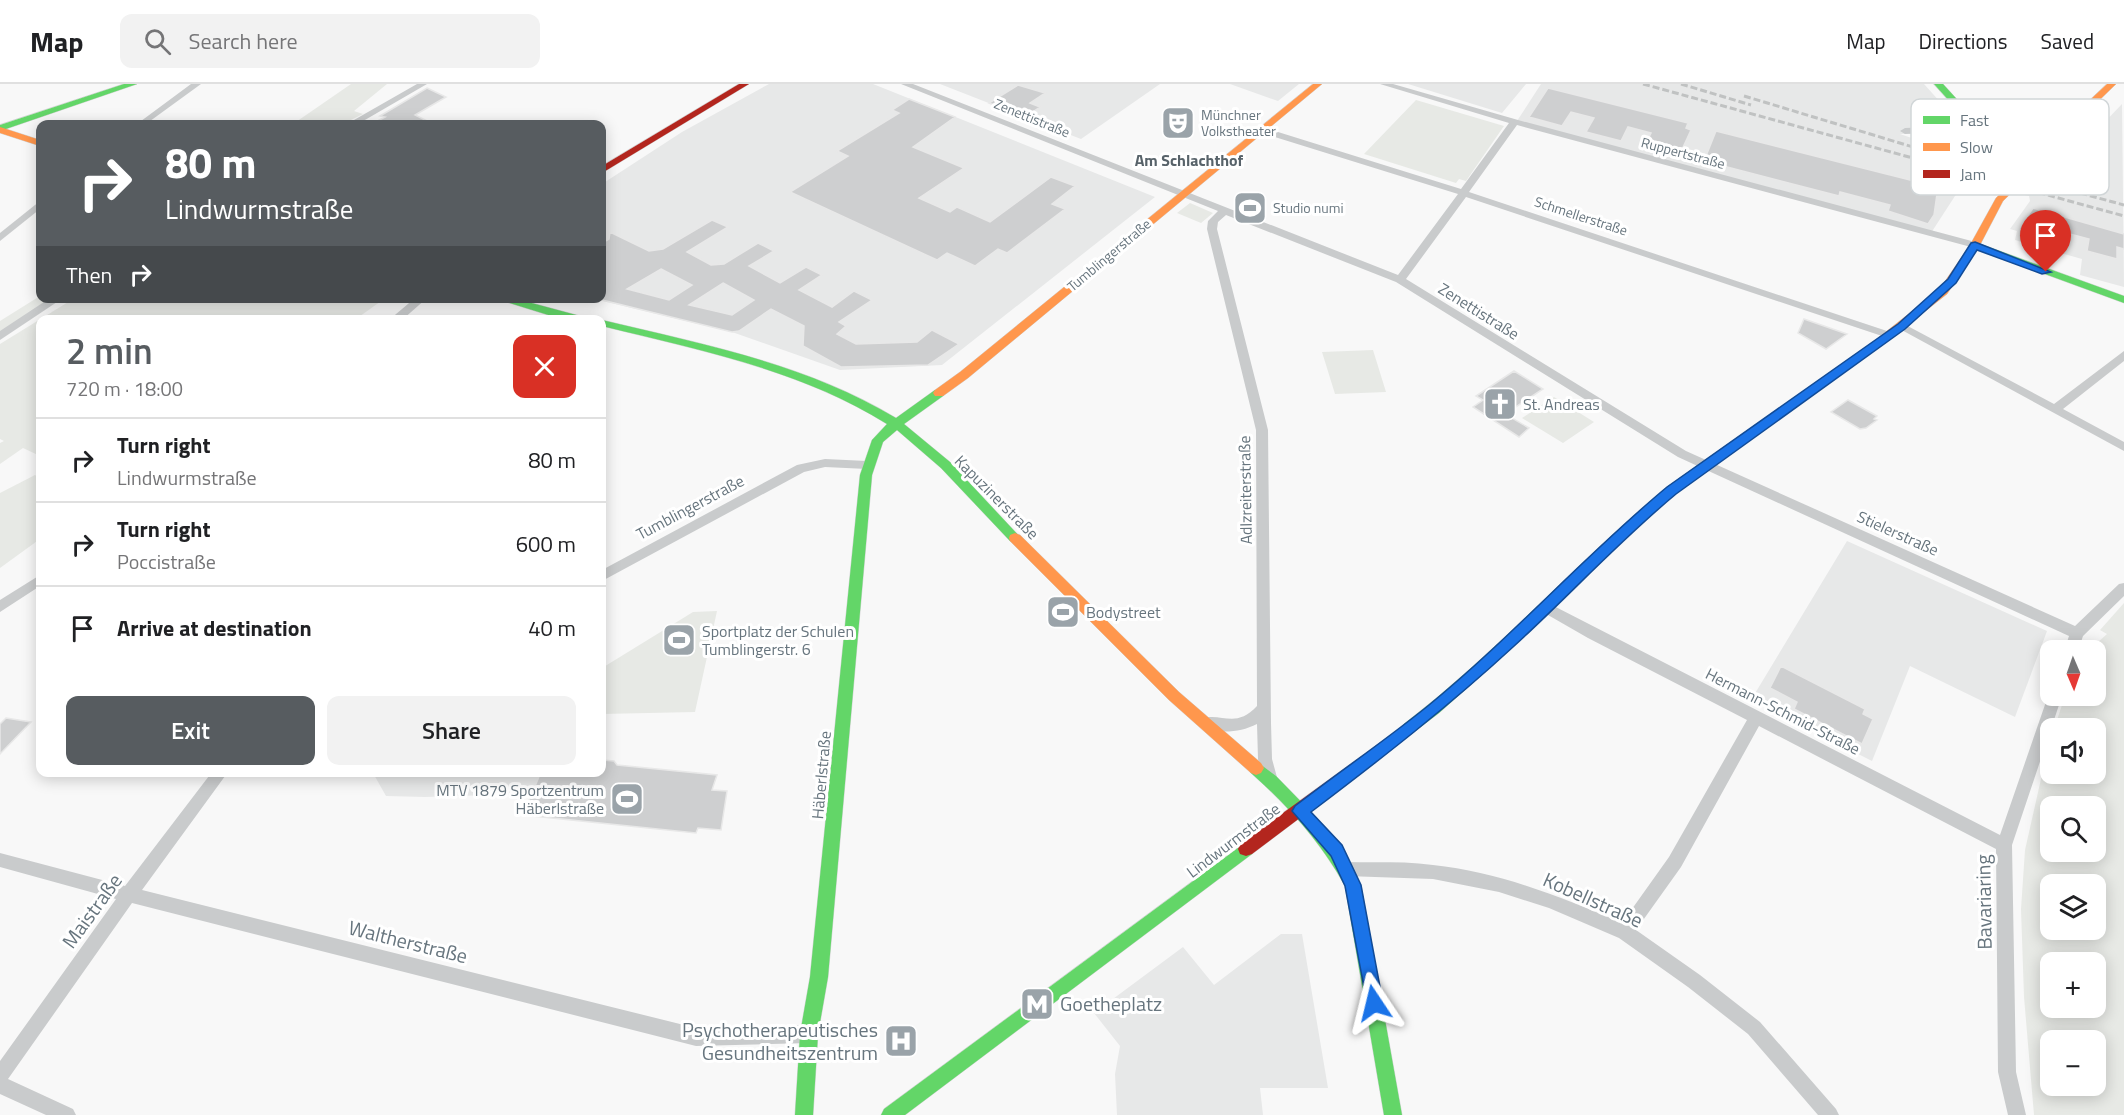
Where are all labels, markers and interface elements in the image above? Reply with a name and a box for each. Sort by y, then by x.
search box [120,14,540,68]
text: Map [30,20,84,63]
text: Search here [189,24,298,58]
icon: search [141,25,174,58]
text: Map [1846,25,1886,57]
text: Directions [1919,25,2008,57]
text: Saved [2041,25,2094,57]
street label: Zenettistraße [991,93,1073,142]
legend [1911,99,2109,195]
place label: Münchner Volkstheater [1201,104,1276,141]
theatre icon: Münchner Volkstheater [1160,105,1196,141]
text: Fast [1960,108,1989,132]
text: 80 m [165,130,257,194]
street label: Ruppertstraße [1639,131,1727,174]
text: Slow [1960,135,1993,159]
icon: right [66,144,144,222]
district label: Am Schlachthof [1135,148,1244,172]
text: Jam [1960,162,1986,186]
text: Lindwurmstraße [165,188,354,229]
sports icon: Studio numi [1232,190,1268,226]
street label: Schmellerstraße [1532,191,1630,240]
place label: Studio numi [1273,197,1343,218]
pin [2020,210,2071,272]
street label: Tumblingerstraße [1062,213,1155,296]
icon: arrive [2029,219,2062,252]
text: Then [66,258,112,292]
icon: right [124,258,157,291]
street label: Zenettistraße [1434,277,1524,345]
text: 2 min [66,323,153,378]
button: close [513,335,576,398]
text: 720 m · 18:00 [66,373,183,404]
church icon: St. Andreas [1482,386,1518,422]
place label: St. Andreas [1523,392,1600,416]
text: Turn right [117,428,211,462]
street label: Adlzreiterstraße [1232,435,1258,545]
text: 80 m [528,443,576,477]
icon: right [66,444,99,477]
street label: Kapuzinerstraße [949,449,1045,545]
text: Lindwurmstraße [117,462,257,493]
street label: Tumblingerstraße [632,469,748,545]
street label: Stielerstraße [1853,504,1943,562]
text: Turn right [117,512,211,546]
text: 600 m [516,527,576,561]
icon: right [66,528,99,561]
text: Poccistraße [117,546,216,577]
sports icon: Bodystreet [1045,594,1081,630]
place label: Bodystreet [1086,600,1161,624]
text: Arrive at destination [117,611,312,645]
text: 40 m [528,611,576,645]
icon: arrive [66,612,99,645]
place label: Sportplatz der Schulen Tumblingerstr. 6 [702,619,854,661]
sports icon: Sportplatz der Schulen Tumblingerstr. 6 [661,622,697,658]
north arrow [2040,640,2106,706]
map controls [2040,640,2106,1096]
street label: Hermann-Schmid-Straße [1702,662,1864,760]
button: Exit [66,696,315,765]
button: Share [327,696,576,765]
button: sound [2040,718,2106,784]
street label: Häberlstraße [805,730,837,820]
place label: MTV 1879 Sportzentrum Häberlstraße [436,778,604,820]
sports icon: MTV 1879 Sportzentrum Häberlstraße [609,781,645,817]
button: search [2040,796,2106,862]
street label: Lindwurmstraße [1181,797,1285,883]
street label: Bavariaring [1967,854,2000,950]
street label: Kobellstraße [1538,864,1648,935]
street label: Maistraße [54,867,129,955]
button: layers [2040,874,2106,940]
street label: Waltherstraße [345,912,471,971]
button: + [2040,952,2106,1018]
position arrow [1342,971,1406,1035]
metro station icon: Goetheplatz [1019,986,1055,1022]
place label: Goetheplatz [1060,988,1162,1019]
place label: Psychotherapeutisches Gesundheitszentrum [682,1014,878,1068]
hospital icon: Psychotherapeutisches Gesundheitszentrum [883,1023,919,1059]
button: − [2040,1030,2106,1096]

